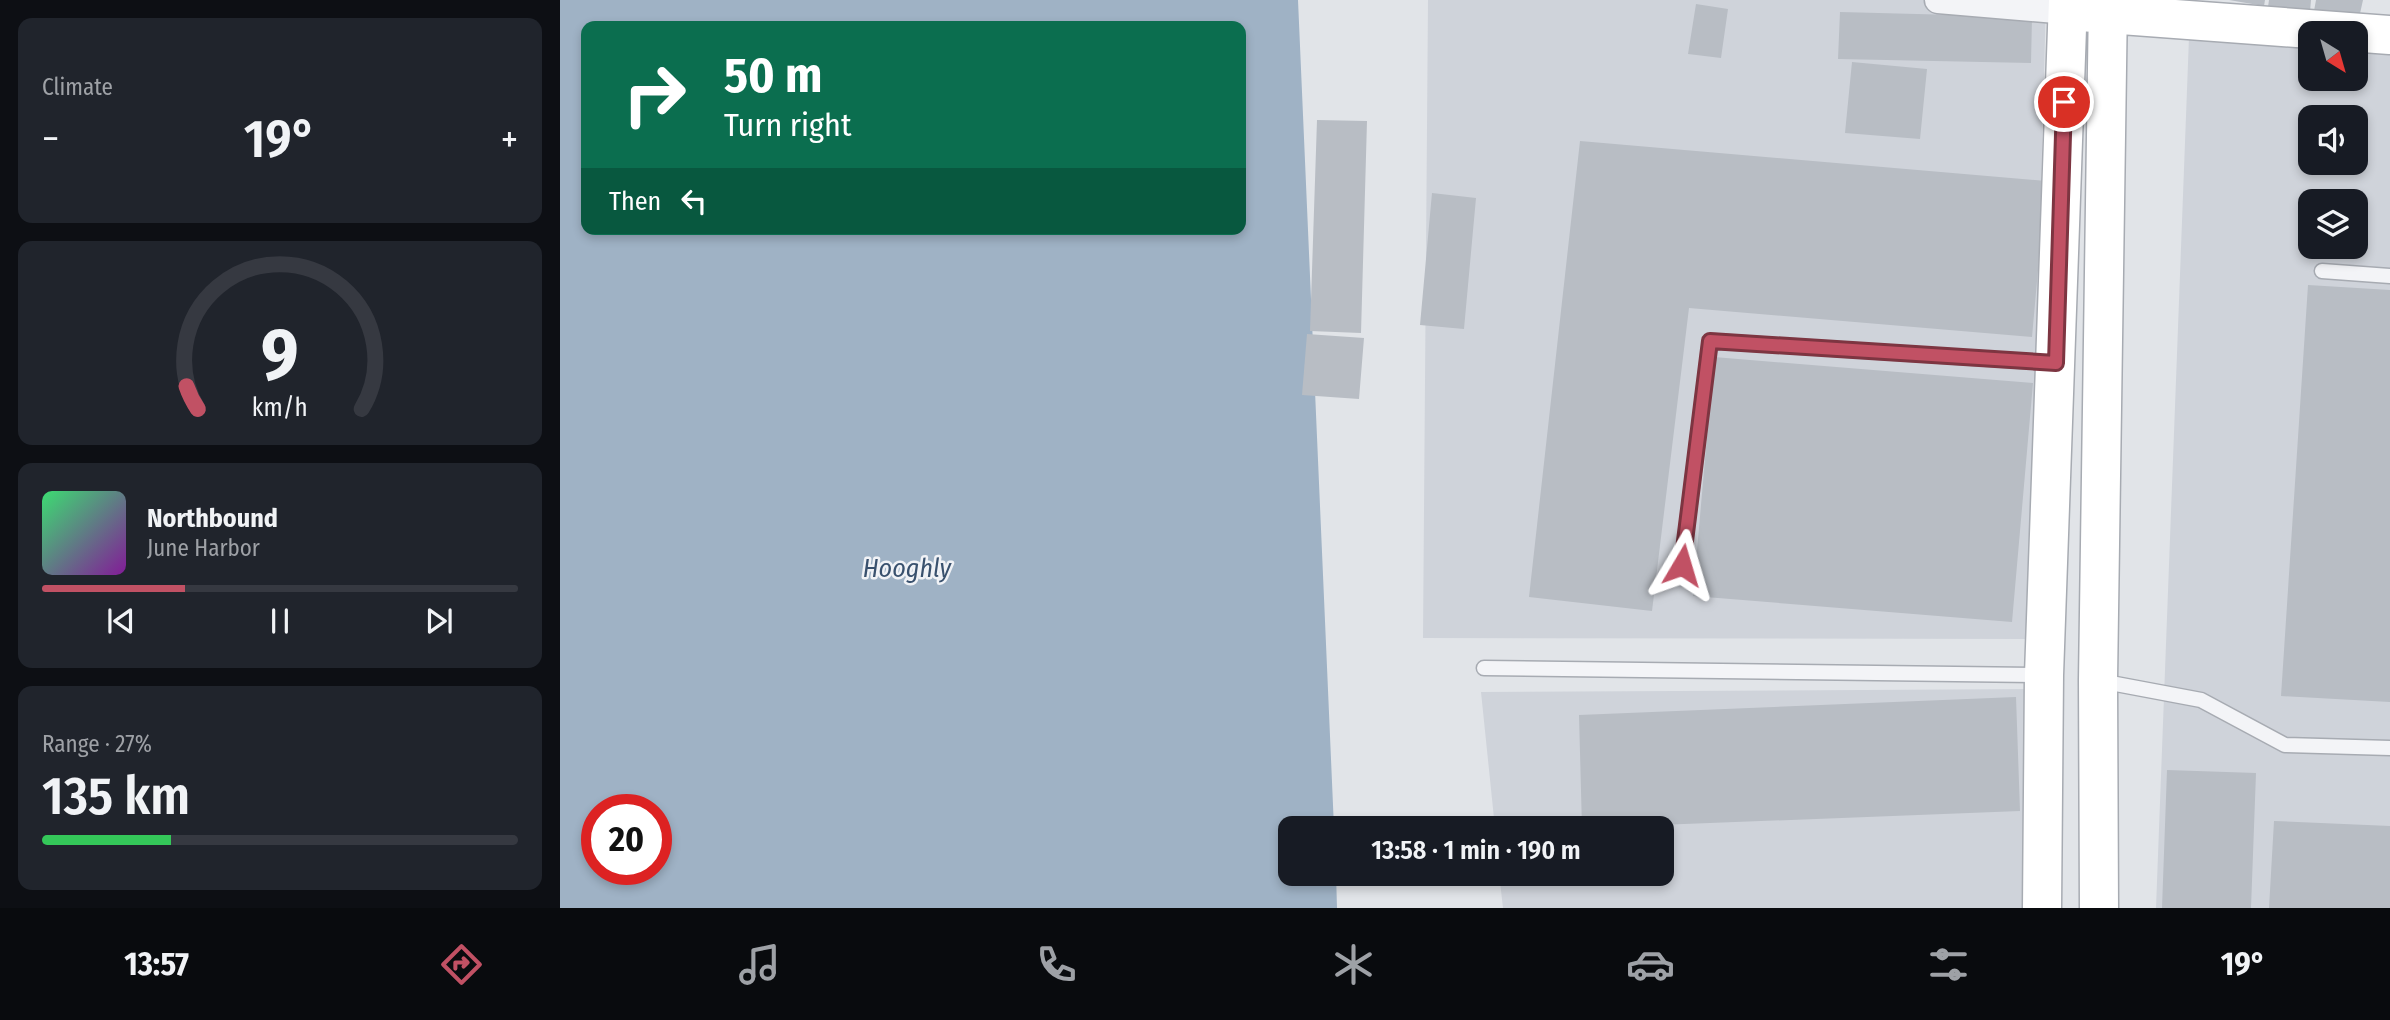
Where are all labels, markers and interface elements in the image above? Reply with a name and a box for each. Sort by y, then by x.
north arrow [2298,21,2368,91]
map controls [2298,21,2368,259]
text: 50 m [724,46,822,105]
icon: right [609,49,700,140]
pin [2034,72,2094,132]
text: Climate [42,73,113,101]
icon: arrive [2045,83,2083,121]
button: sound [2298,105,2368,175]
text: Turn right [724,106,851,144]
text: 19° [244,108,316,171]
text: − [42,116,59,162]
text: + [501,116,518,162]
icon: left [675,182,713,220]
text: Then [609,186,661,217]
button: layers [2298,189,2368,259]
text: 9 [261,311,299,398]
text: km/h [252,393,308,423]
text: Northbound [147,503,278,534]
position arrow [1645,528,1719,602]
text: June Harbor [147,534,260,562]
water label: Hooghly [863,553,953,584]
icon: previous [102,602,140,640]
icon: pause [261,602,299,640]
icon: next [420,602,458,640]
text: Range · 27% [42,730,152,758]
text: 135 km [42,765,190,828]
speed limit sign: 20 [581,794,672,885]
text: 13:58 · 1 min · 190 m [1371,835,1581,866]
icon: directions [437,940,486,989]
icon: music [735,940,784,989]
icon: phone [1032,940,1081,989]
icon: climate [1329,940,1378,989]
icon: car [1626,940,1675,989]
icon: filters [1924,940,1973,989]
text: 13:57 [124,945,189,983]
text: 19° [2221,945,2266,983]

